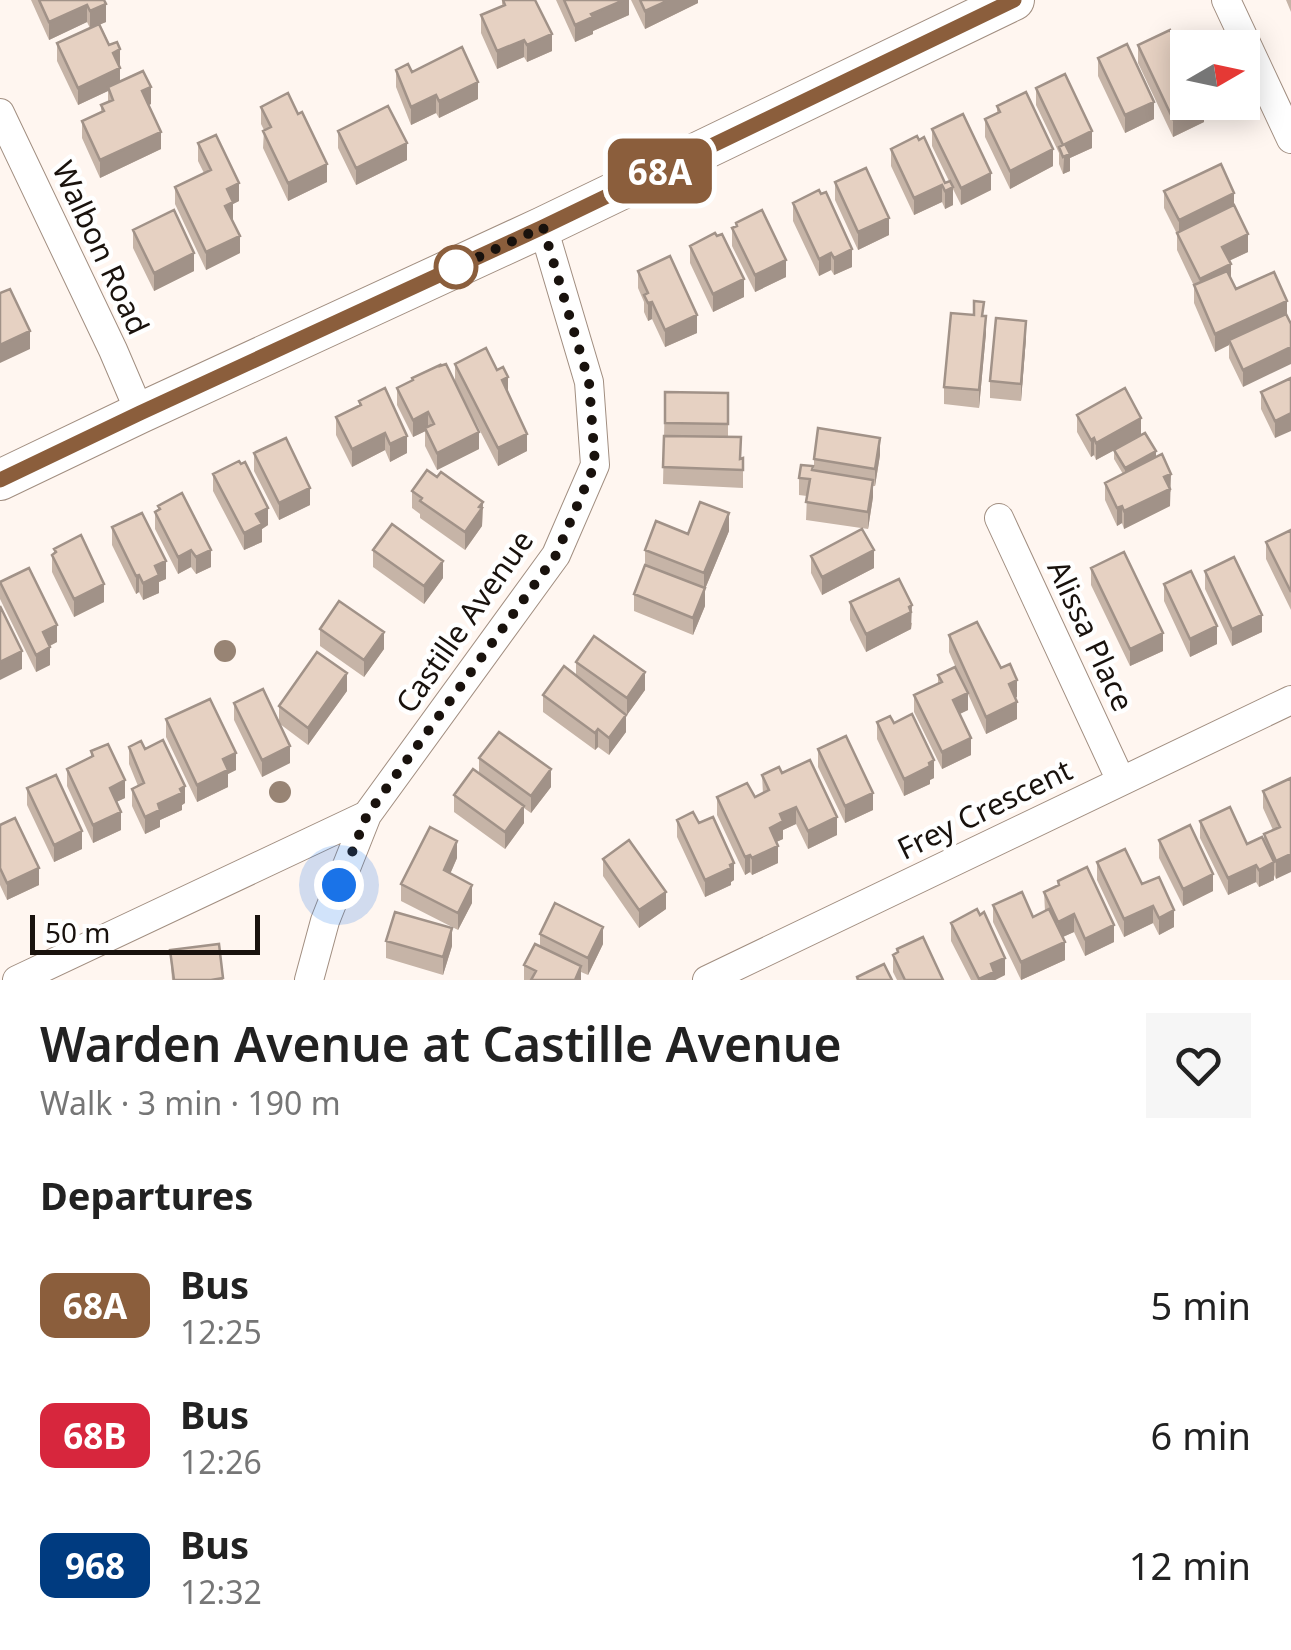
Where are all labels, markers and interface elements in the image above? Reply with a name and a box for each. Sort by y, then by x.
north arrow [1170,30,1260,120]
map controls [1170,30,1260,120]
line badge: 68A [602,138,718,204]
text: 68A [628,148,692,195]
street label: Walbon Road [43,154,159,341]
unlabelled marker [435,246,477,288]
street label: Castille Avenue [386,522,542,721]
street label: Alissa Place [1039,553,1144,717]
street label: Frey Crescent [890,749,1079,869]
your location [314,860,364,910]
scale bar [30,910,260,954]
text: 50 m [45,913,111,951]
text: Warden Avenue at Castille Avenue [40,1011,842,1076]
button: heart [1146,1013,1251,1118]
text: Walk · 3 min · 190 m [40,1081,341,1124]
text: Departures [40,1169,253,1221]
text: Bus [180,1258,249,1310]
text: 5 min [1151,1279,1251,1331]
text: 68A [63,1282,127,1329]
text: 12:25 [180,1310,262,1353]
text: Bus [180,1388,249,1440]
text: 6 min [1151,1409,1251,1461]
text: 68B [63,1412,127,1459]
text: 12:26 [180,1440,262,1483]
text: Bus [180,1518,249,1570]
text: 12 min [1129,1539,1251,1591]
text: 968 [65,1542,125,1589]
text: 12:32 [180,1570,262,1613]

